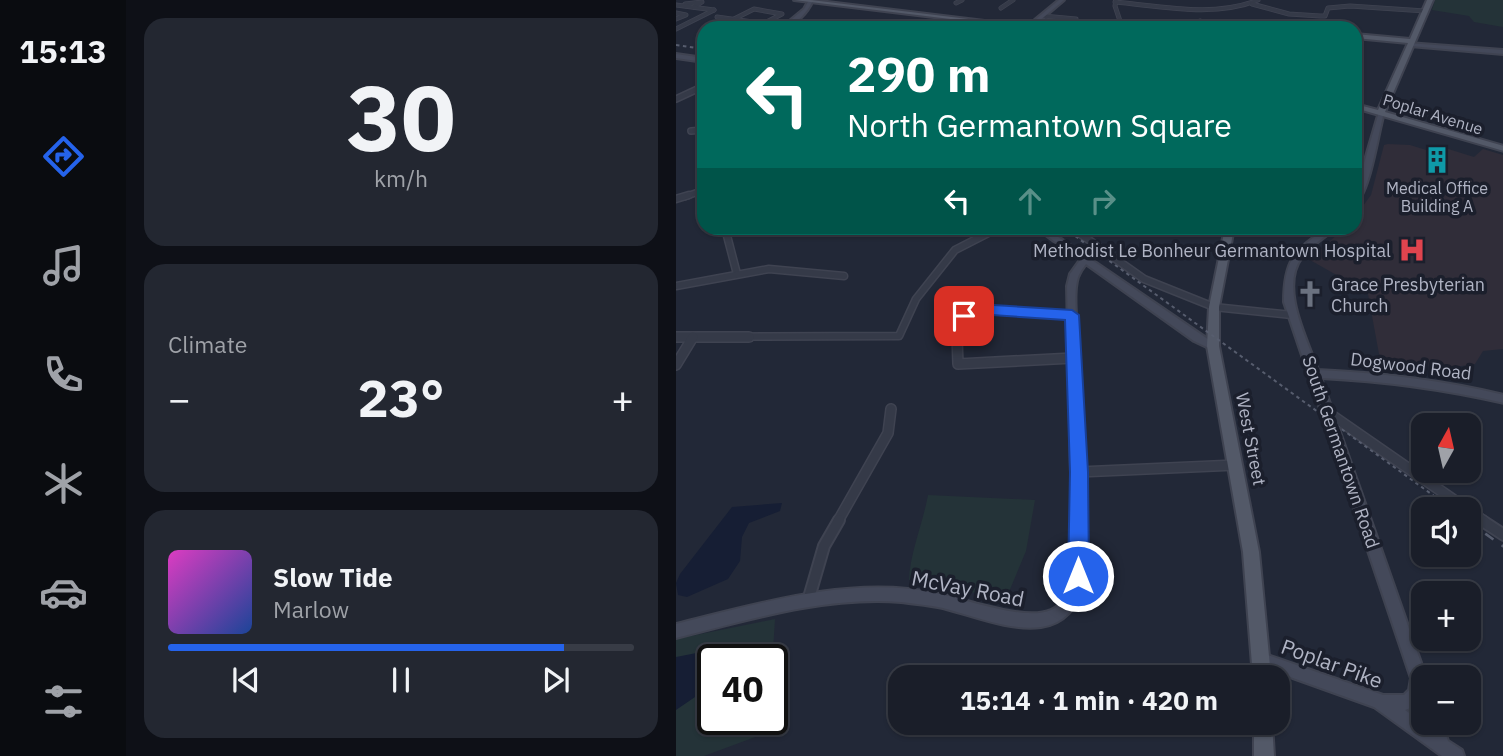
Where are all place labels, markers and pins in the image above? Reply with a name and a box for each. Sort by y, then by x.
building icon: Medical Office Building A [1422,145,1452,175]
place label: Medical Office Building A [1386,178,1488,216]
hospital icon: Methodist Le Bonheur Germantown Hospital [1397,235,1427,265]
place label: Methodist Le Bonheur Germantown Hospital [1033,239,1391,262]
place label: Grace Presbyterian Church [1331,273,1485,317]
church icon: Grace Presbyterian Church [1295,279,1325,309]
pin [934,286,994,346]

